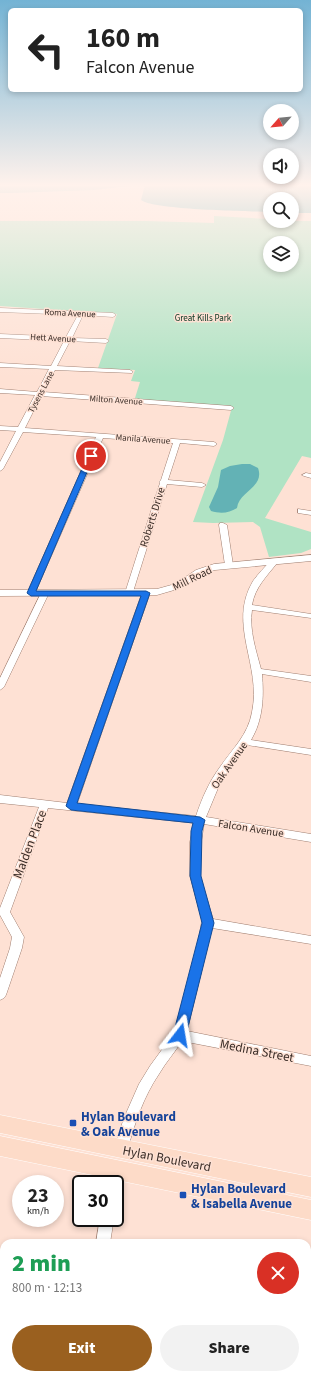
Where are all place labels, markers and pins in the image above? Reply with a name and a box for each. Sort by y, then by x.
pin [74,439,108,473]
place label: Hylan Boulevard & Oak Avenue [81,1108,176,1141]
marker: Hylan Boulevard & Oak Avenue [68,1118,78,1128]
place label: Hylan Boulevard & Isabella Avenue [191,1180,292,1213]
marker: Hylan Boulevard & Isabella Avenue [178,1190,188,1200]

